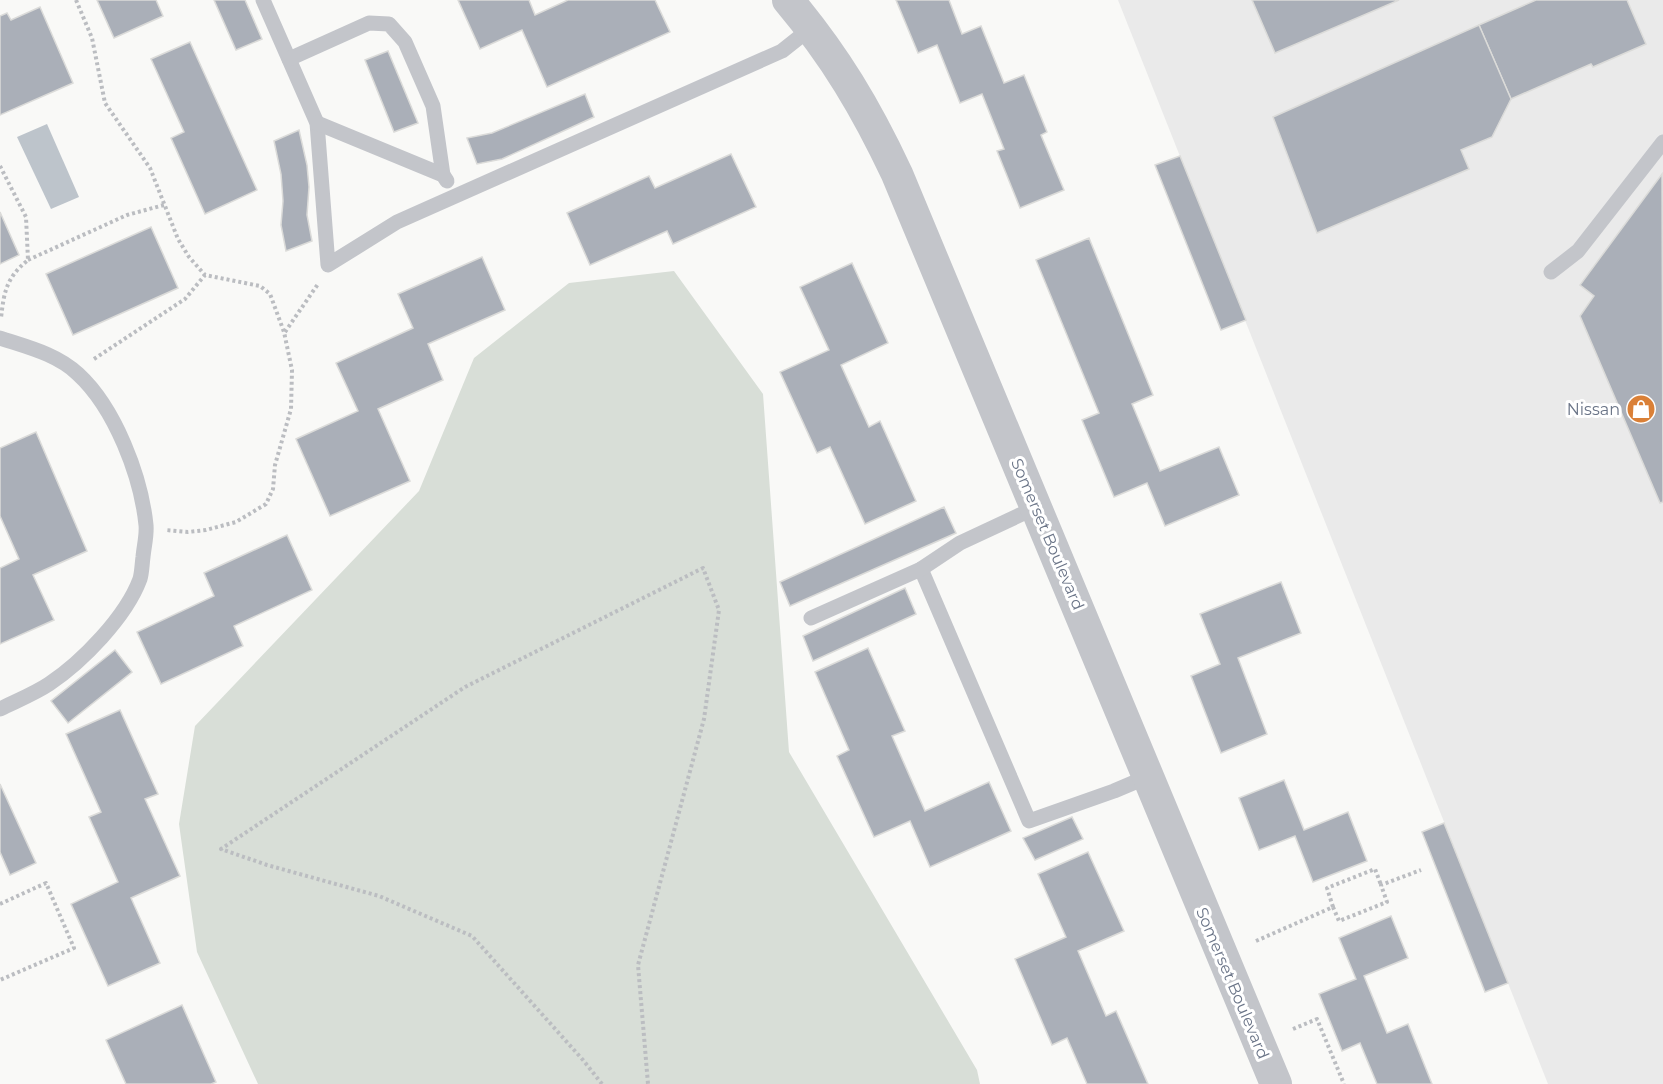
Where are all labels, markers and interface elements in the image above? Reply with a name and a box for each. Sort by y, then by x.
shop icon: Nissan [1625,393,1657,425]
place label: Nissan [1567,400,1620,419]
street label: Somerset Boulevard [1007,456,1088,613]
street label: Somerset Boulevard [1192,905,1273,1062]

